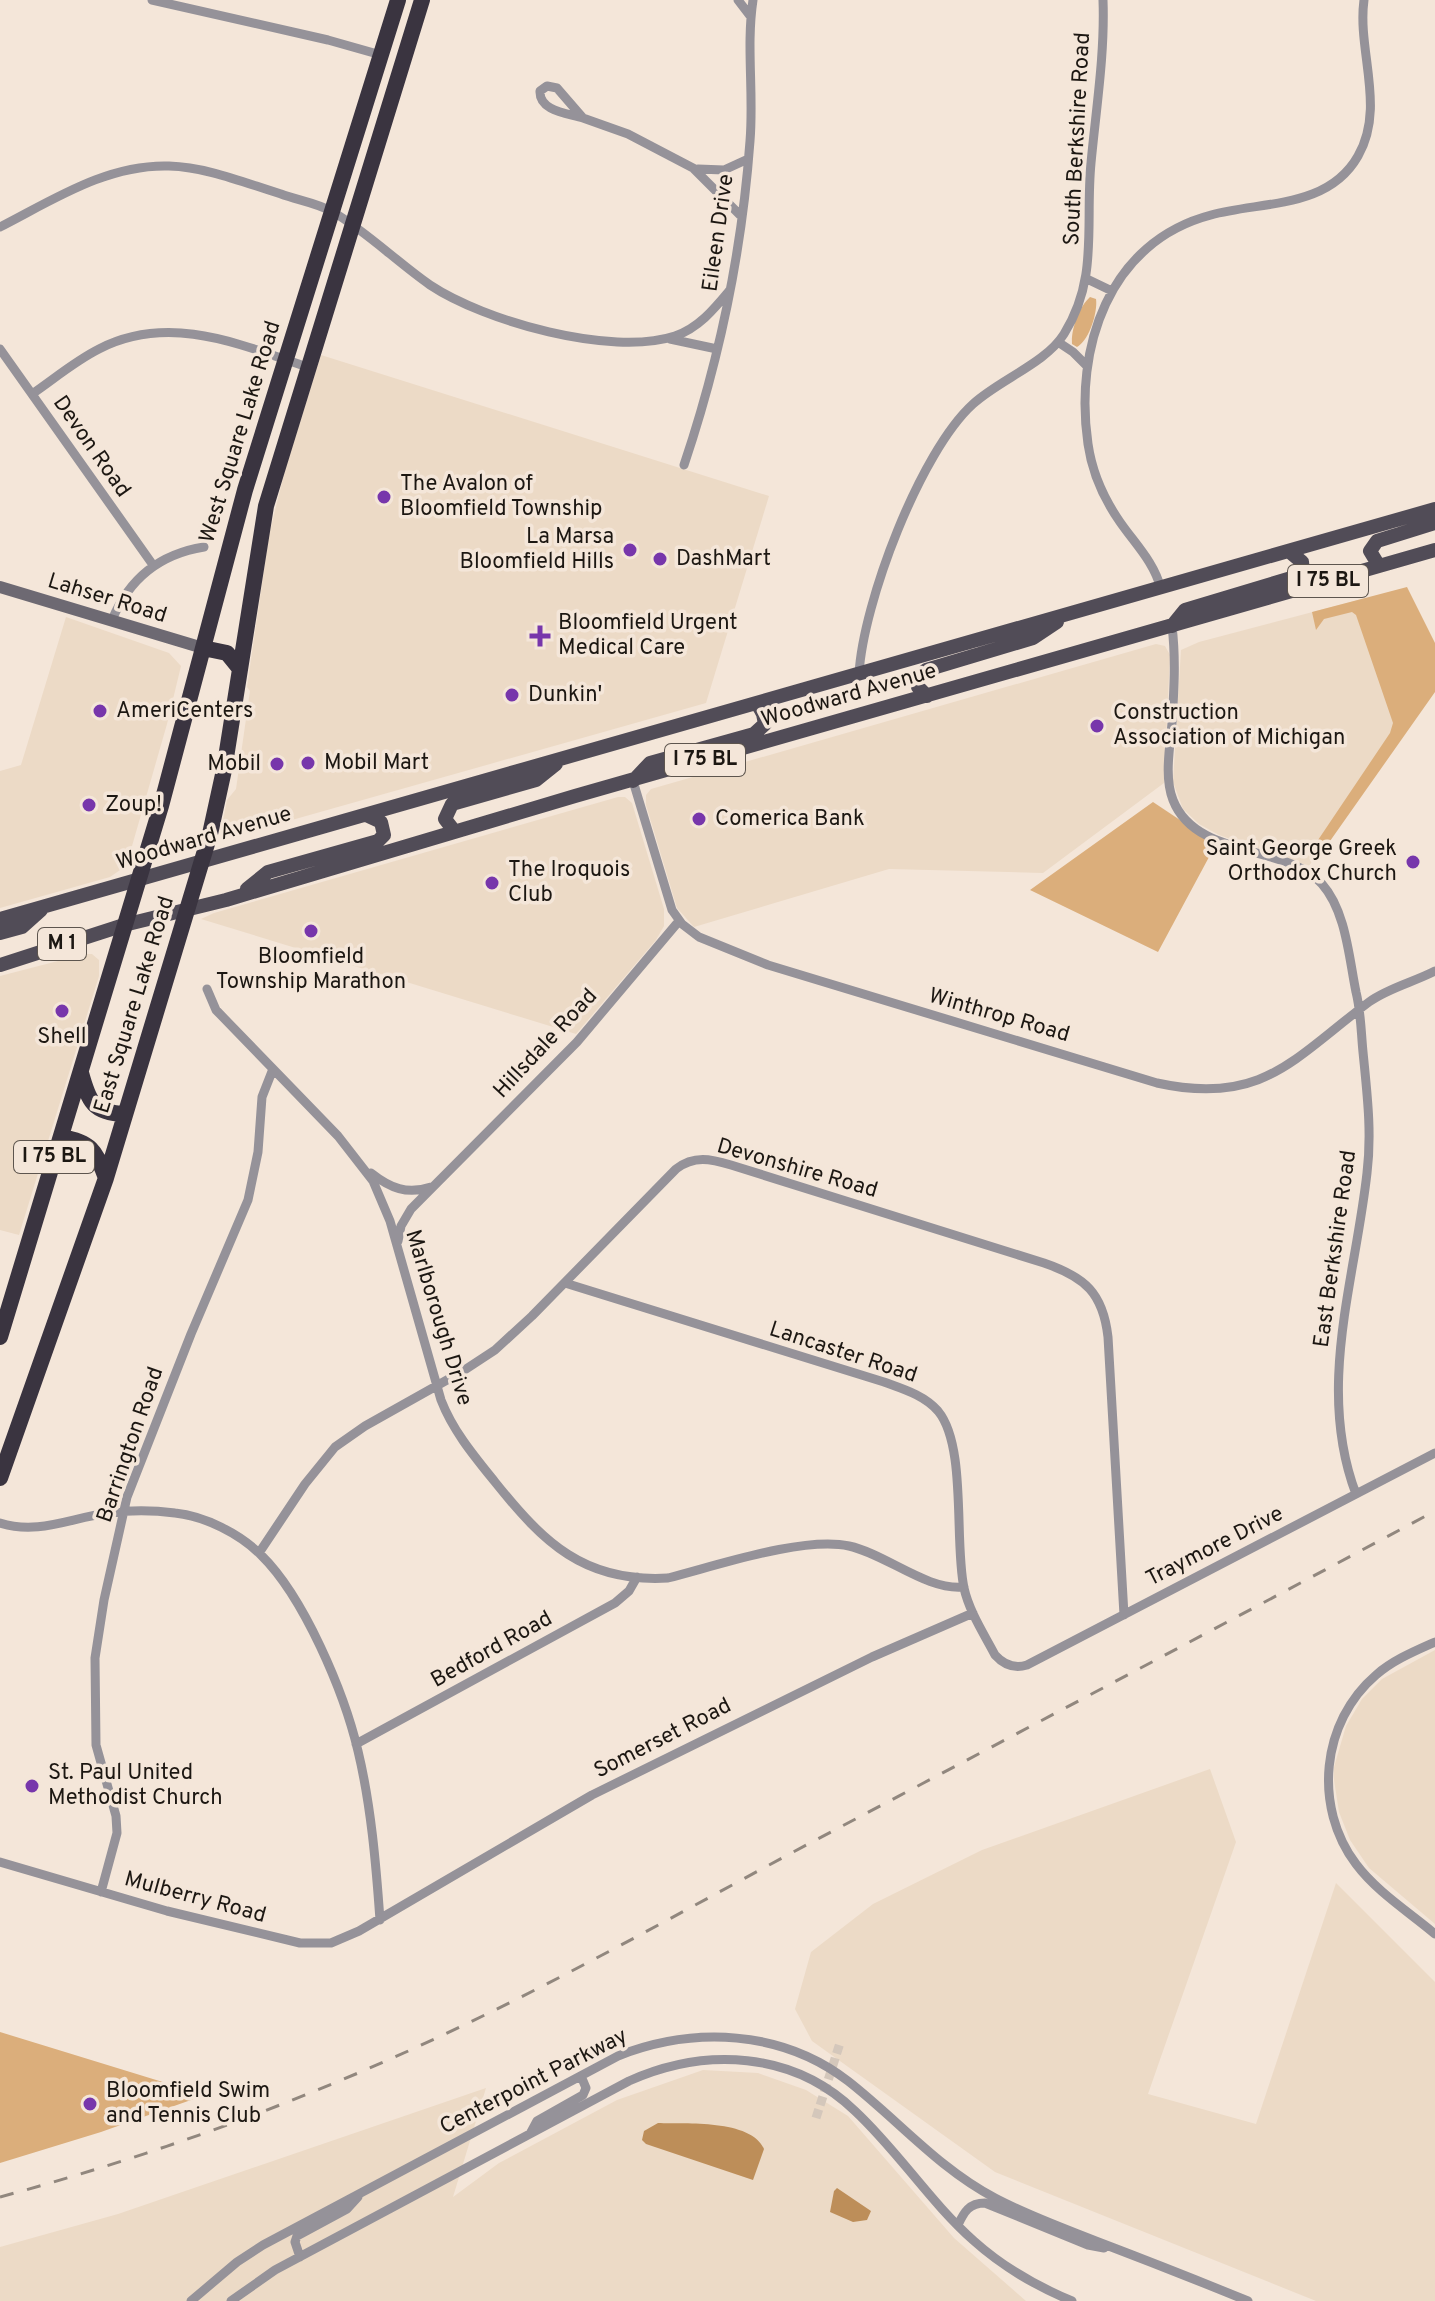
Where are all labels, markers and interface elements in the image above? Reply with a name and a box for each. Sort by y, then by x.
street label: South Berkshire Road [1059,32,1097,246]
street label: Eileen Drive [697,172,741,294]
street label: West Square Lake Road [194,318,288,546]
street label: Devon Road [46,391,136,503]
place label: The Avalon of Bloomfield Township [400,471,603,523]
marker: The Avalon of Bloomfield Township [375,488,393,506]
place label: La Marsa Bloomfield Hills [459,524,614,576]
marker: La Marsa Bloomfield Hills [621,541,639,559]
place label: DashMart [676,546,771,573]
marker: DashMart [651,550,669,568]
road number: I 75 BL [1288,565,1368,597]
street label: Lahser Road [44,568,170,630]
place label: Bloomfield Urgent Medical Care [558,610,738,662]
marker: Bloomfield Urgent Medical Care [529,625,551,647]
street label: Woodward Avenue [758,658,940,734]
place label: Dunkin' [528,682,602,709]
marker: Dunkin' [503,686,521,704]
place label: AmeriCenters [116,698,253,725]
place label: Construction Association of Michigan [1113,700,1346,752]
marker: AmeriCenters [91,702,109,720]
marker: Construction Association of Michigan [1088,717,1106,735]
road number: I 75 BL [665,744,745,776]
place label: Mobil Mart [324,750,429,777]
place label: Mobil [207,751,261,778]
marker: Mobil Mart [299,754,317,772]
marker: Mobil [268,755,286,773]
place label: Zoup! [105,792,162,819]
marker: Zoup! [80,796,98,814]
street label: Woodward Avenue [113,801,295,877]
place label: Comerica Bank [715,806,865,833]
marker: Comerica Bank [690,810,708,828]
place label: Saint George Greek Orthodox Church [1205,836,1397,888]
marker: Saint George Greek Orthodox Church [1404,853,1422,871]
place label: The Iroquois Club [508,857,630,909]
marker: The Iroquois Club [483,874,501,892]
street label: East Square Lake Road [89,893,181,1117]
marker: Bloomfield Township Marathon [302,922,320,940]
road number: M 1 [38,928,86,960]
place label: Bloomfield Township Marathon [216,944,406,996]
street label: Winthrop Road [925,983,1073,1049]
street label: Hillsdale Road [488,984,604,1104]
marker: Shell [53,1002,71,1020]
place label: Shell [37,1024,87,1051]
street label: Devonshire Road [713,1133,881,1205]
road number: I 75 BL [14,1141,94,1173]
street label: East Berkshire Road [1309,1149,1363,1349]
street label: Marlborough Drive [398,1227,478,1409]
street label: Lancaster Road [766,1316,920,1390]
street label: Barrington Road [92,1364,170,1526]
street label: Traymore Drive [1142,1501,1288,1593]
street label: Bedford Road [427,1606,557,1694]
street label: Somerset Road [590,1693,736,1785]
place label: St. Paul United Methodist Church [48,1760,223,1812]
marker: St. Paul United Methodist Church [23,1777,41,1795]
street label: Mulberry Road [121,1866,269,1930]
street label: Centerpoint Parkway [436,2023,632,2141]
place label: Bloomfield Swim and Tennis Club [106,2078,270,2130]
marker: Bloomfield Swim and Tennis Club [81,2095,99,2113]

